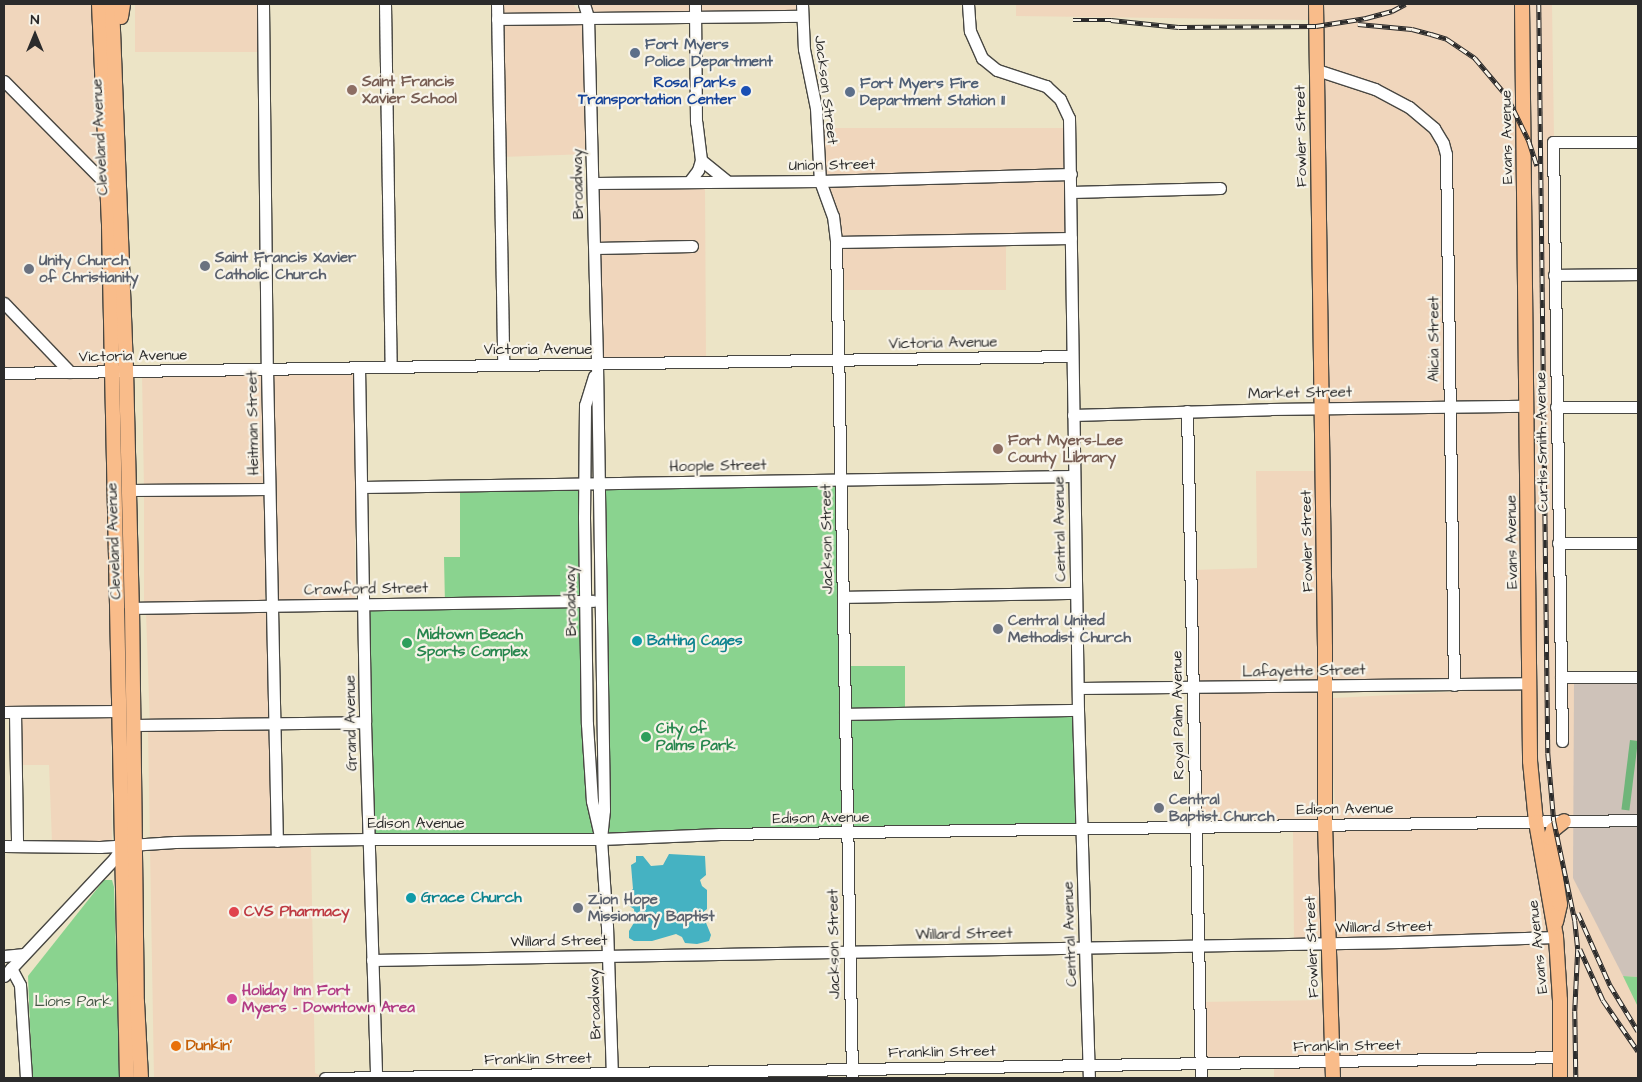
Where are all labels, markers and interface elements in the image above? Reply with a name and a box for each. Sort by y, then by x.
north arrow [10,10,60,60]
text: N [31,10,39,30]
street label: Jackson Street [810,34,842,146]
place label: Fort Myers Police Department [645,35,773,70]
marker: Fort Myers Police Department [629,47,641,59]
place label: Saint Francis Xavier School [362,72,457,107]
place label: Rosa Parks Transportation Center [578,73,736,108]
place label: Fort Myers Fire Department Station 11 [860,74,1005,109]
street label: Cleveland Avenue [88,78,112,196]
marker: Saint Francis Xavier School [346,84,358,96]
marker: Rosa Parks Transportation Center [740,85,752,97]
street label: Fowler Street [1291,85,1311,187]
marker: Fort Myers Fire Department Station 11 [844,86,856,98]
street label: Evans Avenue [1497,90,1517,184]
street label: Broadway [568,149,588,219]
street label: Union Street [789,155,875,175]
place label: Saint Francis Xavier Catholic Church [215,248,356,283]
place label: Unity Church of Christianity [39,251,139,286]
marker: Saint Francis Xavier Catholic Church [199,260,211,272]
marker: Unity Church of Christianity [23,263,35,275]
street label: Alicia Street [1425,296,1443,382]
street label: Victoria Avenue [889,333,997,353]
street label: Victoria Avenue [484,341,592,359]
street label: Victoria Avenue [79,346,187,366]
street label: Heitman Street [243,371,263,475]
street label: Curtis Smith Avenue [1532,372,1552,512]
street label: Market Street [1248,383,1352,403]
place label: Fort Myers-Lee County Library [1008,431,1123,466]
marker: Fort Myers-Lee County Library [992,443,1004,455]
street label: Hoople Street [669,456,767,476]
street label: Central Avenue [1050,476,1070,582]
street label: Cleveland Avenue [103,482,125,600]
street label: Jackson Street [817,484,837,594]
street label: Fowler Street [1297,490,1317,592]
street label: Evans Avenue [1502,495,1522,589]
street label: Broadway [561,566,581,636]
street label: Crawford Street [304,579,428,599]
place label: Central United Methodist Church [1008,611,1131,646]
marker: Central United Methodist Church [992,623,1004,635]
place label: Midtown Beach Sports Complex [417,625,528,660]
place label: Batting Cages [647,632,743,650]
marker: Batting Cages [631,635,643,647]
marker: Midtown Beach Sports Complex [401,637,413,649]
street label: Royal Palm Avenue [1168,650,1188,780]
street label: Lafayette Street [1242,661,1366,681]
street label: Grand Avenue [341,675,361,771]
place label: City of Palms Park [656,719,735,754]
marker: City of Palms Park [640,731,652,743]
place label: Central Baptist Church [1169,790,1274,825]
street label: Edison Avenue [1296,799,1394,819]
marker: Central Baptist Church [1153,802,1165,814]
street label: Edison Avenue [772,808,870,828]
street label: Edison Avenue [367,815,465,833]
street label: Central Avenue [1059,881,1081,987]
place label: Grace Church [421,889,522,907]
street label: Jackson Street [824,889,844,999]
place label: Zion Hope Missionary Baptist [588,890,715,925]
marker: Grace Church [405,892,417,904]
street label: Fowler Street [1301,896,1323,998]
street label: Evans Avenue [1524,899,1552,995]
marker: Zion Hope Missionary Baptist [572,902,584,914]
place label: CVS Pharmacy [244,903,350,921]
marker: CVS Pharmacy [228,906,240,918]
street label: Willard Street [1335,917,1433,937]
street label: Willard Street [915,924,1013,944]
street label: Willard Street [510,931,608,951]
street label: Broadway [585,968,605,1040]
place label: Holiday Inn Fort Myers - Downtown Area [242,981,415,1016]
park label: Lions Park [35,993,111,1011]
marker: Holiday Inn Fort Myers - Downtown Area [226,993,238,1005]
street label: Franklin Street [1293,1036,1401,1056]
place label: Dunkin' [186,1037,232,1055]
marker: Dunkin' [170,1040,182,1052]
street label: Franklin Street [888,1042,996,1062]
street label: Franklin Street [484,1049,592,1069]

